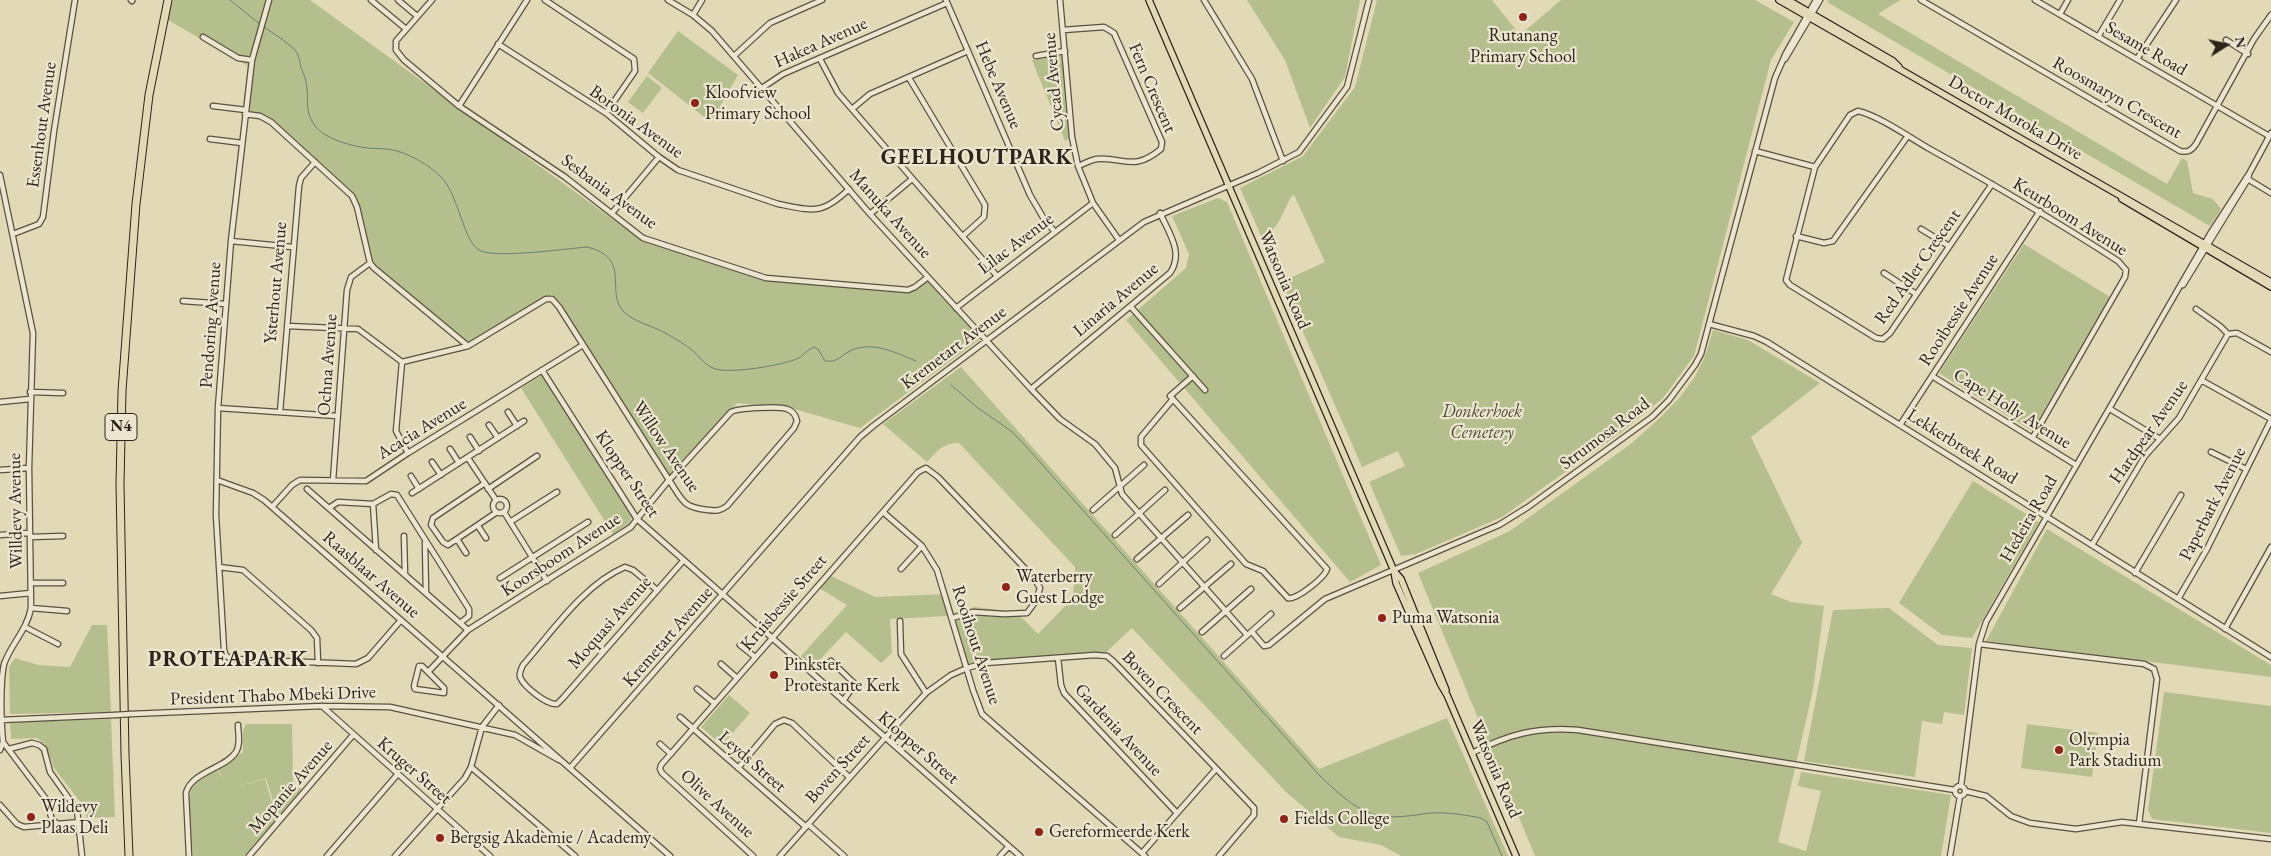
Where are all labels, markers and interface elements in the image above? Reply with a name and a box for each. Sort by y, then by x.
marker: Rutanang Primary School [1517,11,1529,23]
street label: Hakea Avenue [771,13,871,73]
street label: Sesame Road [2101,17,2191,81]
north arrow [2201,20,2251,70]
place label: Rutanang Primary School [1470,25,1576,68]
street label: Cycad Avenue [1039,32,1069,132]
text: N [2231,35,2251,50]
street label: Hebe Avenue [970,38,1026,132]
street label: Fern Crescent [1123,40,1181,136]
street label: Roosmaryn Crescent [2049,52,2185,144]
street label: Essenhout Avenue [22,61,62,189]
street label: Doctor Moroka Drive [1944,71,2086,165]
street label: Boronia Avenue [585,81,687,163]
place label: Kloofview Primary School [705,82,811,125]
marker: Kloofview Primary School [689,97,701,109]
district label: GEELHOUTPARK [879,145,1075,171]
street label: Sesbania Avenue [557,150,661,234]
street label: Manuka Avenue [844,165,936,263]
street label: Keurboom Avenue [2009,173,2131,261]
street label: Red Adler Crescent [1870,205,1966,329]
street label: Lilac Avenue [974,209,1058,279]
street label: Ysterhout Avenue [260,221,292,345]
street label: Watsonia Road [1254,228,1314,332]
street label: Rooibessie Avenue [1915,250,2003,370]
street label: Linaria Avenue [1069,258,1163,342]
street label: Pendoring Avenue [196,261,226,389]
street label: Kremetart Avenue [897,301,1011,395]
street label: Ochna Avenue [314,313,342,417]
street label: Cape Holly Avenue [1949,364,2075,454]
street label: Hardpear Avenue [2105,376,2193,488]
street label: Acacia Avenue [374,393,470,465]
street label: Strumosa Road [1556,393,1654,475]
street label: Willow Avenue [628,397,704,497]
park label: Donkerhoek Cemetery [1442,401,1522,444]
street label: Lekkerbreek Road [1903,404,2021,490]
road number: N4 [105,414,137,441]
street label: Klopper Street [590,426,664,522]
street label: Paperbark Avenue [2175,444,2251,564]
street label: Willdevy Avenue [4,453,28,569]
street label: Hedeira Road [1996,472,2062,566]
street label: Koorsboom Avenue [497,508,625,602]
street label: Raasblaar Avenue [318,527,424,623]
street label: Kruisbessie Street [736,550,832,656]
place label: Waterberry Guest Lodge [1016,566,1104,608]
street label: Moquasi Avenue [564,572,656,674]
marker: Waterberry Guest Lodge [1000,581,1012,593]
street label: Kremetart Avenue [618,582,718,692]
street label: Rooihout Avenue [947,583,1005,707]
place label: Puma Watsonia [1392,607,1500,629]
marker: Puma Watsonia [1376,612,1388,624]
district label: PROTEAPARK [147,647,309,673]
street label: Boven Crescent [1117,647,1207,739]
place label: Pinkster Protestante Kerk [784,654,900,696]
marker: Pinkster Protestante Kerk [768,669,780,681]
street label: Gardenia Avenue [1070,679,1166,781]
street label: President Thabo Mbeki Drive [170,682,376,710]
street label: Klopper Street [873,707,963,789]
street label: Watsonia Road [1465,717,1525,821]
street label: Leyds Street [714,727,790,797]
place label: Olympia Park Stadium [2069,729,2161,772]
street label: Boven Street [801,730,875,808]
street label: Kruger Street [372,733,456,809]
street label: Mopanie Avenue [244,736,338,838]
marker: Olympia Park Stadium [2053,744,2065,756]
street label: Olive Avenue [676,765,758,843]
place label: Wildevy Plaas Deli [41,796,108,839]
place label: Fields College [1294,808,1389,830]
marker: Wildevy Plaas Deli [25,811,37,823]
marker: Fields College [1278,813,1290,825]
place label: Gereformeerde Kerk [1049,821,1190,843]
marker: Gereformeerde Kerk [1033,826,1045,838]
place label: Bergsig Akademie / Academy [450,827,651,849]
marker: Bergsig Akademie / Academy [434,832,446,844]

